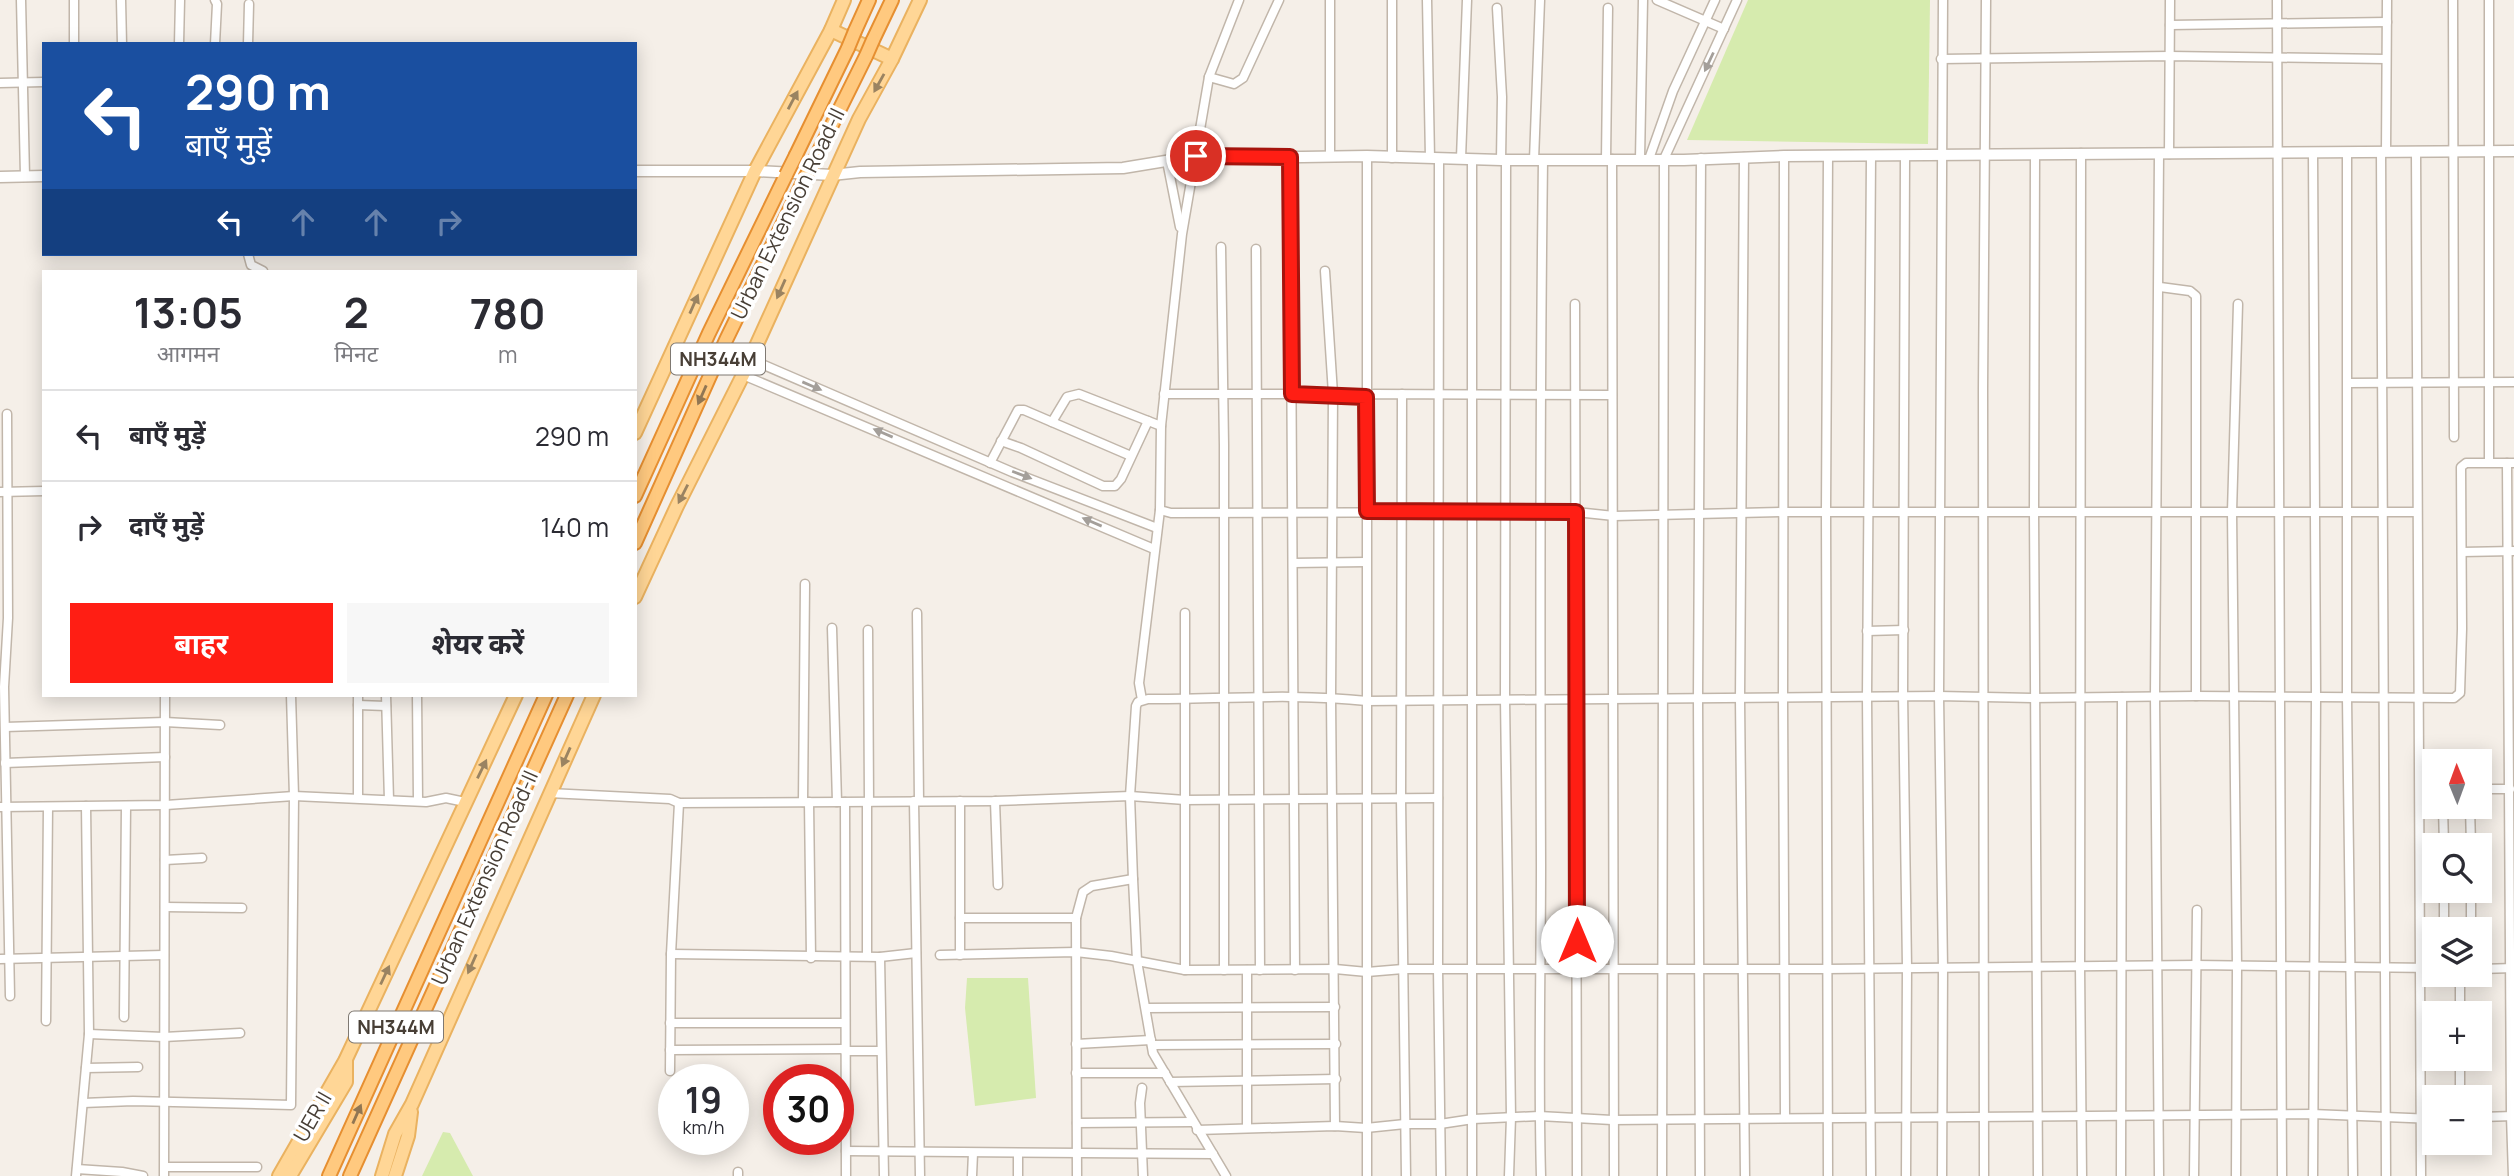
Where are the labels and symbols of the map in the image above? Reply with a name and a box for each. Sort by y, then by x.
one-way arrow [1703,52,1715,72]
one-way arrow [873,73,885,93]
one-way arrow [787,90,799,109]
street label: Urban Extension Road-II [724,103,851,324]
pin [1166,126,1226,186]
one-way arrow [775,278,786,299]
one-way arrow [688,294,700,314]
road number: NH344M [671,344,765,374]
one-way arrow [802,381,823,392]
one-way arrow [696,384,707,405]
one-way arrow [872,427,893,438]
one-way arrow [1011,470,1032,481]
one-way arrow [678,484,689,504]
one-way arrow [1081,517,1102,528]
one-way arrow [560,747,572,767]
north arrow [2422,749,2492,819]
one-way arrow [476,759,487,779]
street label: Urban Extension Road-II [424,766,544,989]
position arrow [1540,904,1614,978]
one-way arrow [466,954,477,975]
one-way arrow [379,965,391,985]
road number: NH344M [349,1012,443,1042]
speed limit sign: 30 [763,1064,854,1155]
street label: UER II [287,1086,338,1147]
one-way arrow [351,1104,363,1124]

